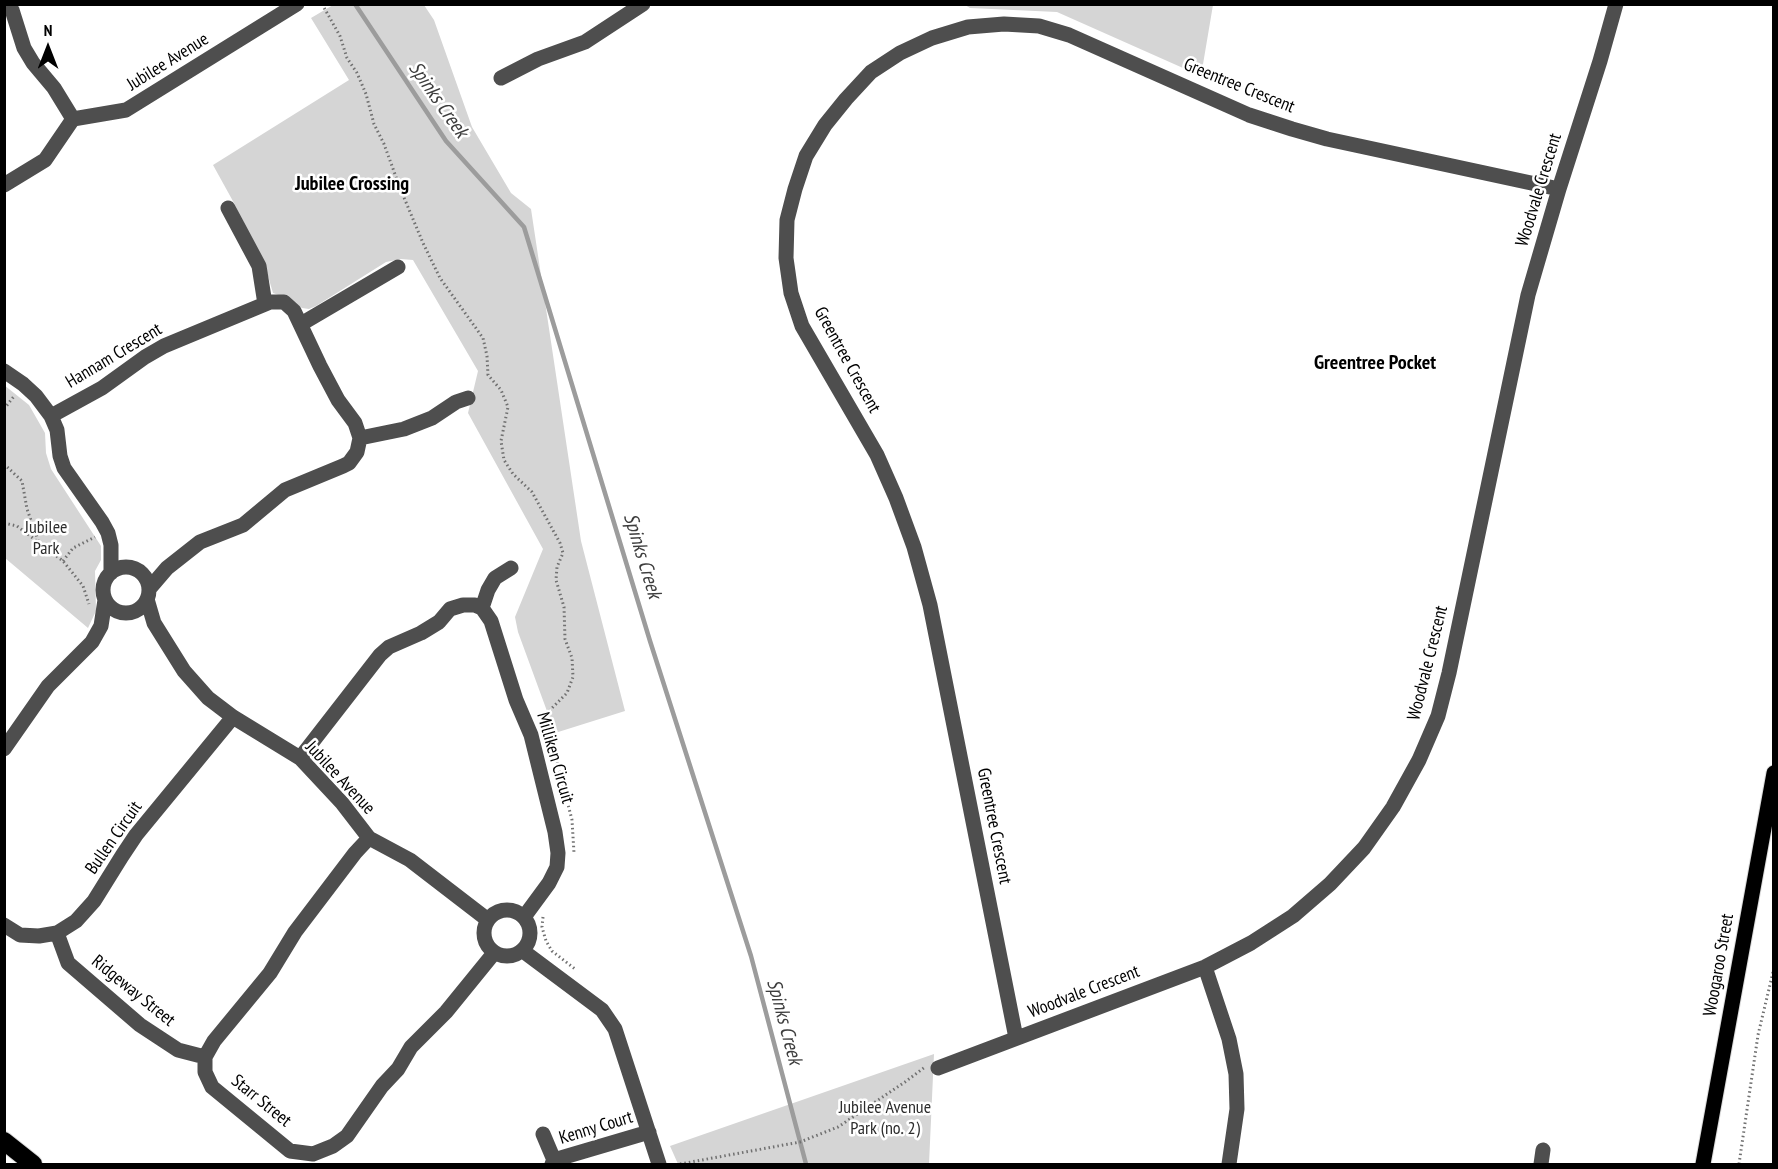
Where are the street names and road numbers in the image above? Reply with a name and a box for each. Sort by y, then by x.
street label: Jubilee Avenue [123,28,213,96]
street label: Greentree Crescent [1180,54,1298,118]
street label: Woodvale Crescent [1512,131,1566,249]
street label: Greentree Crescent [809,303,885,417]
street label: Hannam Crescent [62,319,166,393]
street label: Woodvale Crescent [1403,603,1453,723]
street label: Milliken Circuit [532,710,578,806]
street label: Jubilee Avenue [301,737,379,819]
street label: Greentree Crescent [972,766,1016,886]
street label: Bullen Circuit [81,797,147,879]
street label: Woogaroo Street [1699,912,1739,1018]
street label: Ridgeway Street [87,951,179,1031]
street label: Woodvale Crescent [1025,961,1143,1023]
street label: Starr Street [227,1070,295,1132]
street label: Kenny Court [557,1107,635,1149]

